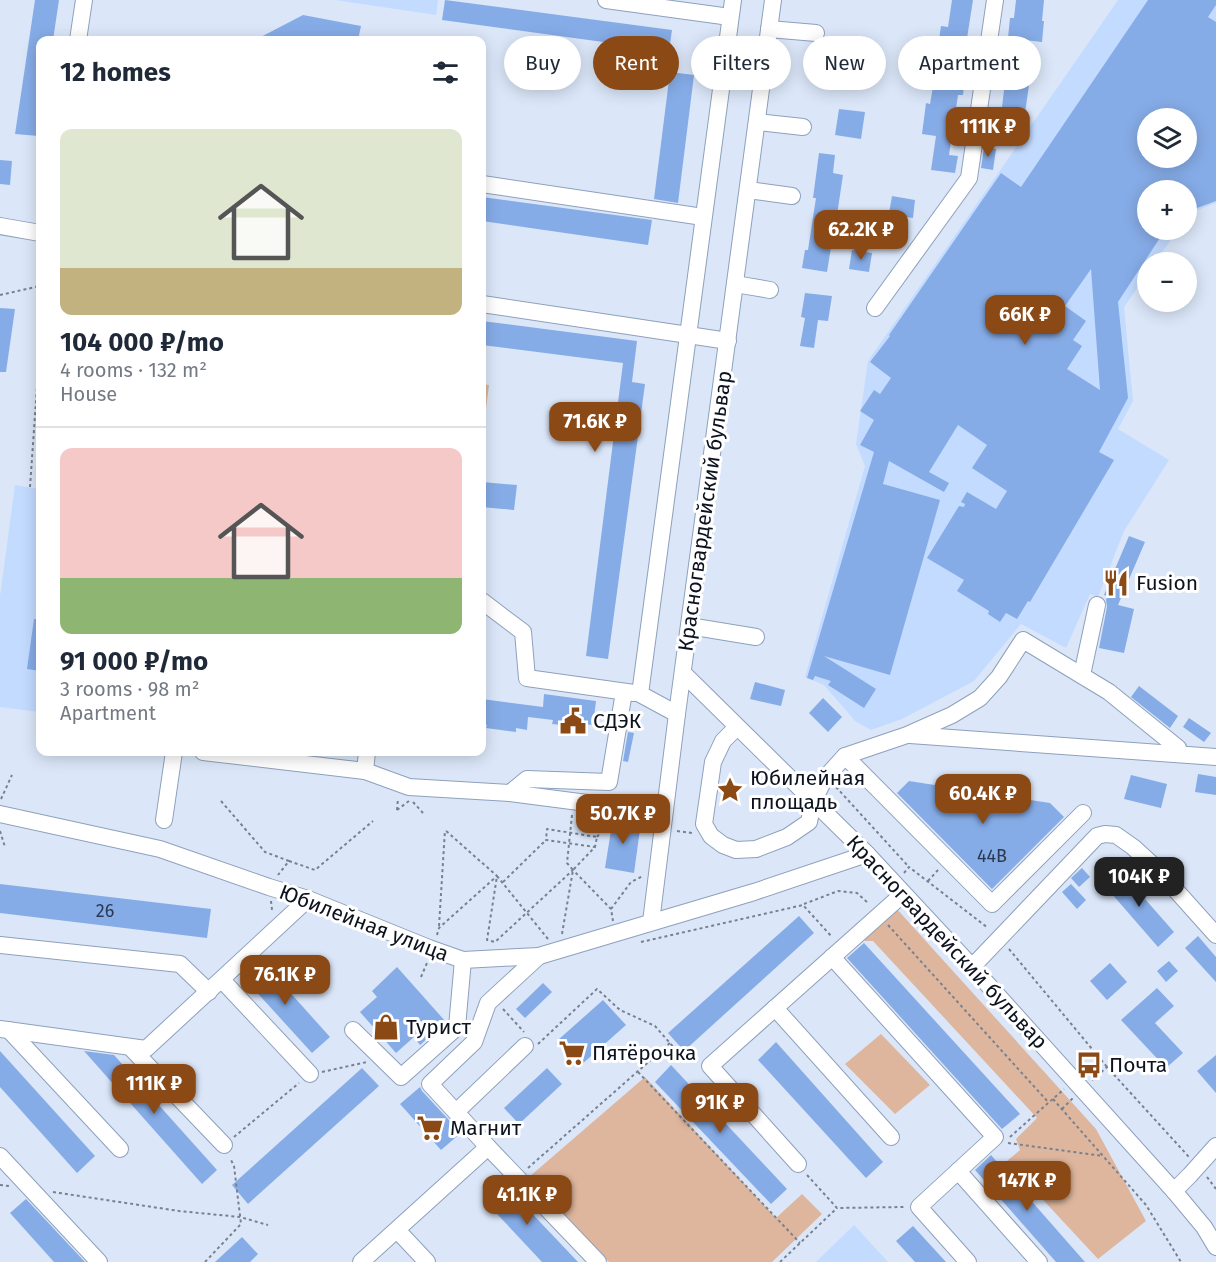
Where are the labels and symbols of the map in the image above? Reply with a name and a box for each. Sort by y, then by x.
pin: 111K ₽ [939,107,1037,158]
pin: 62.2K ₽ [806,210,916,261]
pin: 66K ₽ [983,295,1067,346]
street label: Красногвардейский бульвар [672,369,738,653]
pin: 71.6K ₽ [540,402,650,453]
restaurant icon: Fusion [1101,568,1131,598]
place label: Fusion [1136,570,1198,596]
public building icon: СДЭК [558,706,588,736]
place label: СДЭК [593,708,642,734]
place label: Юбилейная площадь [750,765,865,815]
pin: 60.4K ₽ [928,774,1038,825]
place icon: Юбилейная площадь [715,775,745,805]
pin: 50.7K ₽ [568,794,678,845]
street label: Красногвардейский бульвар [841,830,1053,1054]
house number: 44В [977,845,1007,867]
pin: 104K ₽ [1090,857,1188,908]
street label: Юбилейная улица [276,879,452,967]
house number: 26 [96,900,114,922]
pin: 76.1K ₽ [230,955,340,1006]
shop icon: Турист [371,1012,401,1042]
place label: Турист [406,1014,471,1040]
supermarket icon: Пятёрочка [557,1038,587,1068]
place label: Пятёрочка [592,1040,696,1066]
bus stop icon: Почта [1074,1050,1104,1080]
place label: Почта [1109,1052,1167,1078]
pin: 111K ₽ [105,1064,203,1115]
pin: 91K ₽ [678,1083,762,1134]
supermarket icon: Магнит [415,1113,445,1143]
place label: Магнит [450,1115,522,1141]
pin: 147K ₽ [978,1161,1076,1212]
pin: 41.1K ₽ [472,1175,582,1226]

